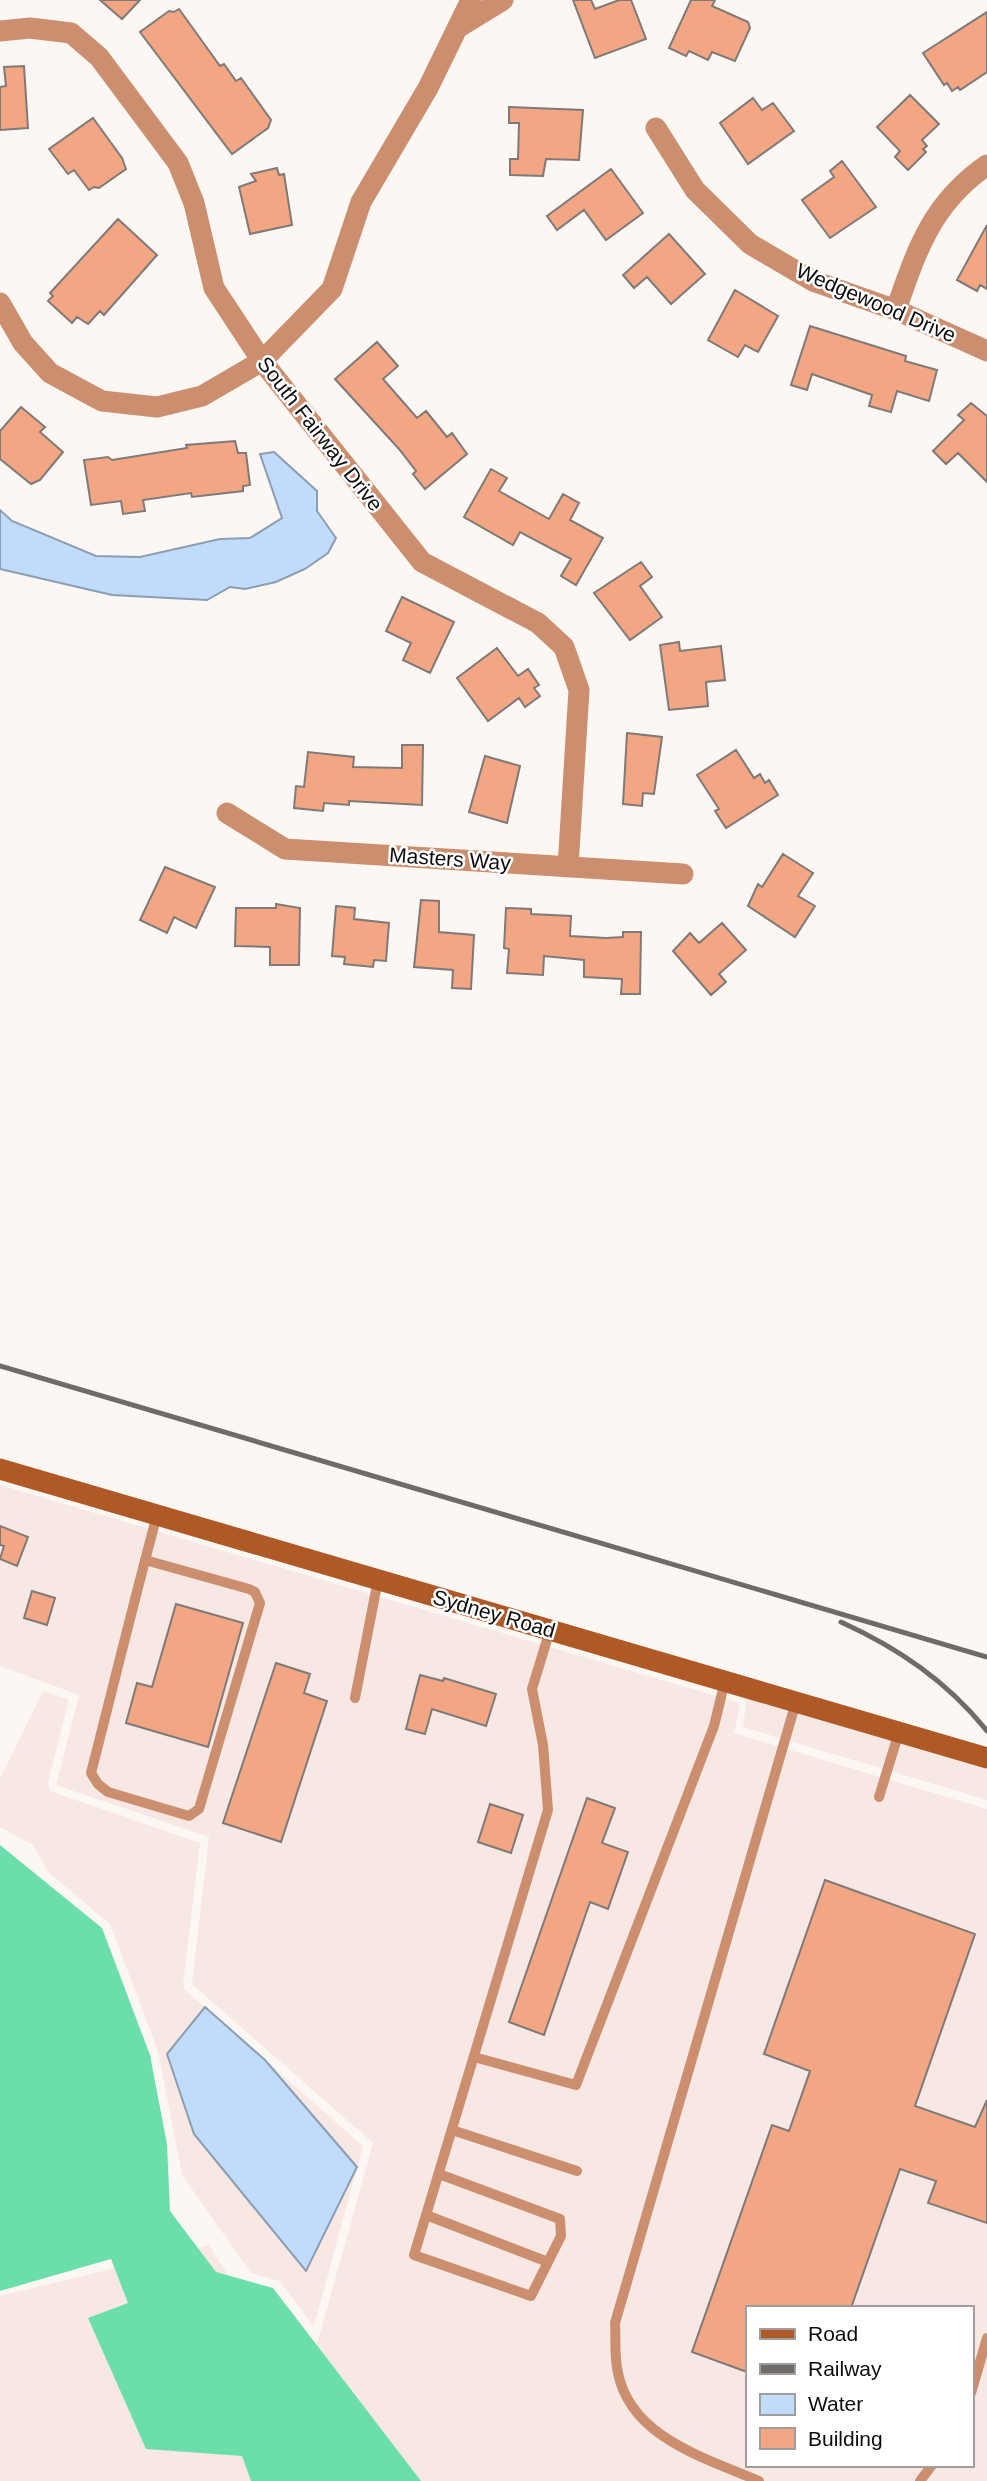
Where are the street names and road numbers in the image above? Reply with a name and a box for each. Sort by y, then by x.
street label: Wedgewood Drive [793,259,959,347]
street label: South Fairway Drive [253,352,388,515]
street label: Masters Way [389,843,512,874]
street label: Sydney Road [430,1585,558,1642]

